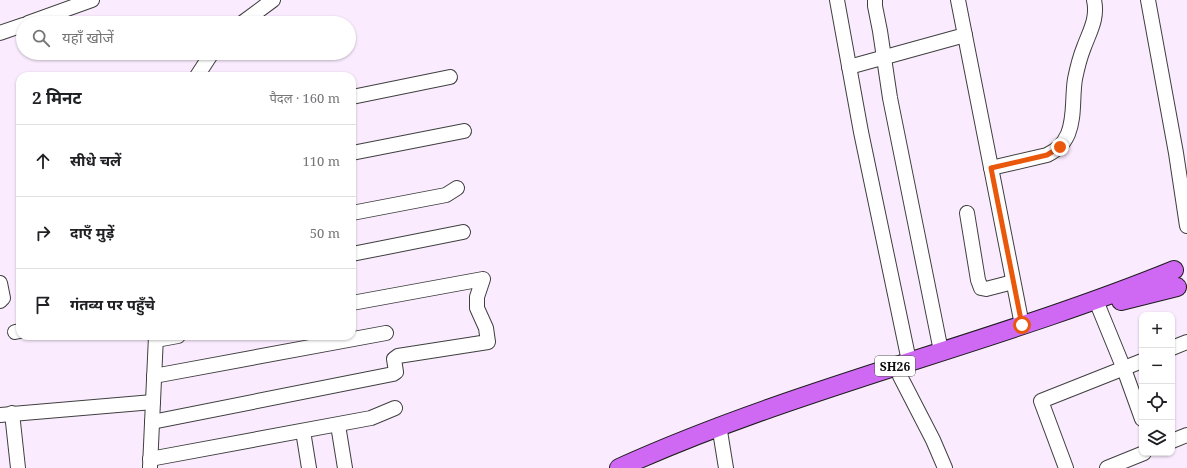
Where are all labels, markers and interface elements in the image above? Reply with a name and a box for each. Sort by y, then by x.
search box [16,16,356,60]
icon: search [30,27,52,49]
text: यहाँ खोजें [62,27,114,47]
text: 2 मिनट [32,86,82,109]
text: पैदल · 160 m [269,89,340,107]
route end [1051,138,1069,156]
icon: ahead [32,150,54,172]
text: सीधे चलें [70,150,121,170]
text: 110 m [303,152,340,170]
icon: right [32,222,54,244]
text: दाएँ मुड़ें [70,222,114,242]
text: 50 m [310,224,340,242]
icon: arrive [32,294,54,316]
text: गंतव्य पर पहुँचे [70,294,155,314]
map controls [1139,312,1175,456]
button: + [1139,312,1175,348]
route start [1013,316,1031,334]
button: − [1139,348,1175,384]
road number: SH26 [875,356,915,376]
button: locate [1139,384,1175,420]
button: layers [1139,420,1175,456]

